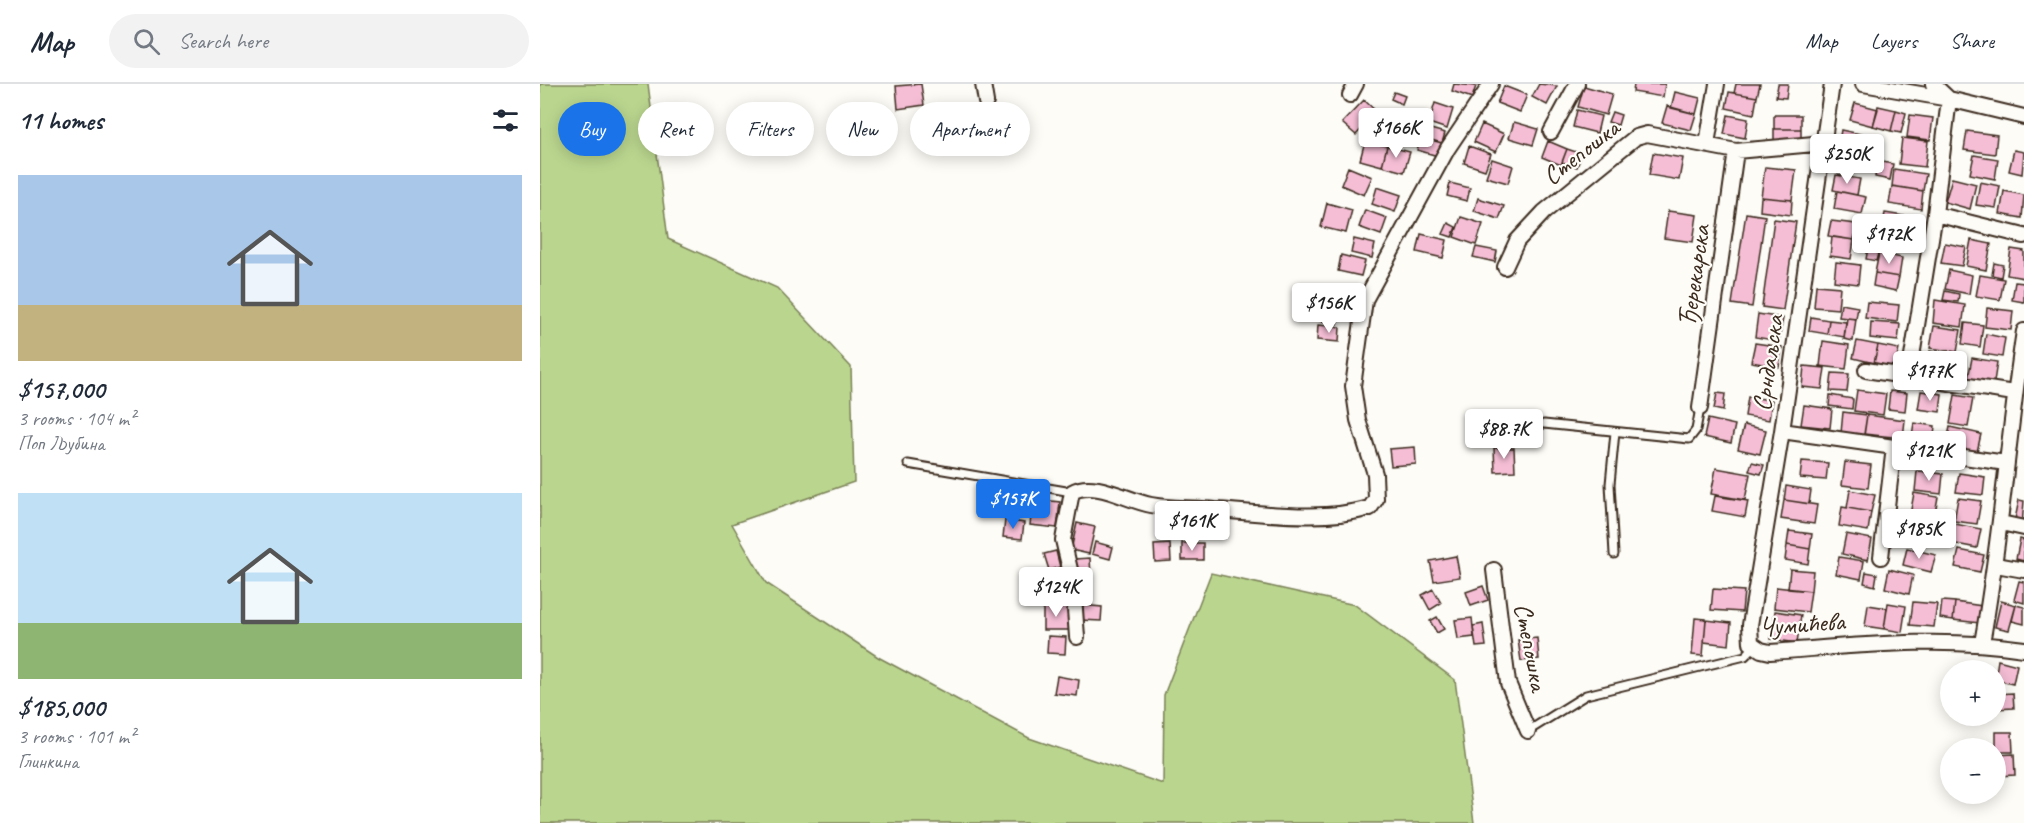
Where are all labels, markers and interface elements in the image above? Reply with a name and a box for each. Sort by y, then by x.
search box [109,14,529,68]
text: Map [30,24,73,59]
icon: search [130,25,163,58]
text: Search here [178,27,268,55]
text: Map [1805,28,1838,54]
text: Layers [1871,28,1917,54]
text: Share [1950,28,1994,54]
chip: Buy [558,102,626,156]
chip: Rent [638,102,714,156]
chip: Filters [726,102,814,156]
chip: New [826,102,898,156]
chip: Apartment [910,102,1030,156]
text: 11 homes [18,104,103,137]
icon: filters [489,104,522,137]
pin: $166K [1354,108,1438,159]
street label: Степошка [1536,110,1628,192]
text: $166K [1373,115,1420,140]
pin: $250K [1805,134,1889,185]
text: $250K [1824,141,1870,166]
icon: home [216,214,324,322]
pin: $172K [1847,214,1931,265]
street label: Ђерекарска [1671,221,1718,329]
text: $172K [1866,221,1912,246]
pin: $156K [1287,283,1371,334]
text: $156K [1306,290,1352,315]
street label: Срндаљска [1745,311,1791,413]
pin: $177K [1888,351,1972,402]
text: $177K [1907,358,1953,383]
text: $157,000 [18,373,105,406]
text: 3 rooms · 104 m² [18,406,135,431]
pin: $88.7K [1455,409,1553,460]
text: $88.7K [1479,416,1529,441]
text: Поп Љубина [18,431,104,456]
pin: $121K [1887,431,1971,482]
text: $121K [1906,438,1952,463]
pin: $157K [971,479,1055,530]
text: $157K [990,486,1036,511]
pin: $161K [1150,501,1234,552]
text: $161K [1169,508,1215,533]
pin: $185K [1877,509,1961,560]
text: $185K [1896,516,1942,541]
icon: home [216,532,324,640]
pin: $124K [1014,567,1098,618]
text: $124K [1033,574,1079,599]
street label: Степошка [1506,600,1556,696]
street label: Чумићева [1758,604,1847,643]
map controls [1940,660,2006,804]
button: + [1940,660,2006,726]
text: $185,000 [18,691,105,724]
text: 3 rooms · 101 m² [18,724,135,749]
button: − [1940,738,2006,804]
text: Глинкина [18,749,79,774]

